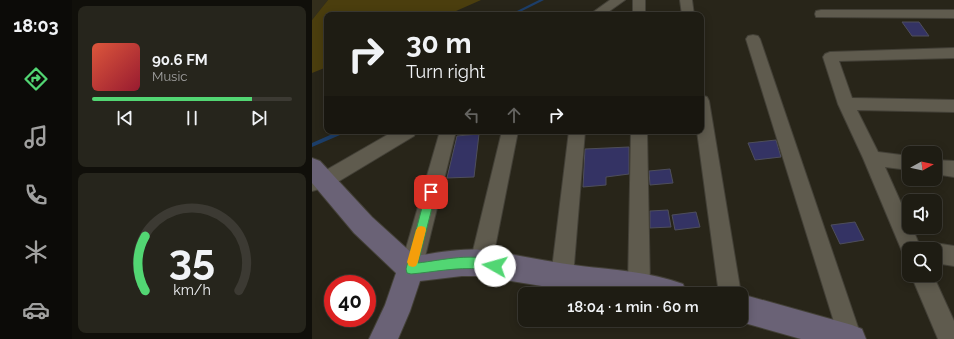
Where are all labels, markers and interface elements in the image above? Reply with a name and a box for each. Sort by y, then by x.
text: 18:03 [13,15,59,36]
text: 30 m [406,27,472,60]
icon: right [340,28,392,80]
text: 90.6 FM [152,51,208,69]
text: Turn right [406,61,485,82]
icon: directions [22,65,50,93]
text: Music [152,69,187,84]
icon: left [461,104,483,126]
icon: ahead [503,104,525,126]
icon: right [545,104,567,126]
icon: previous [114,107,136,129]
icon: pause [181,107,203,129]
icon: next [248,107,270,129]
icon: music [22,123,50,151]
north arrow [902,146,942,186]
map controls [902,146,942,282]
pin [414,175,448,209]
icon: phone [22,181,50,209]
icon: arrive [420,181,442,203]
button: sound [902,194,942,234]
text: 35 [169,235,215,284]
icon: climate [22,238,50,266]
button: search [902,242,942,282]
position arrow [474,245,516,287]
speed limit sign: 40 [324,275,376,327]
text: km/h [173,281,211,297]
icon: car [22,296,50,324]
text: 18:04 · 1 min · 60 m [567,298,699,316]

